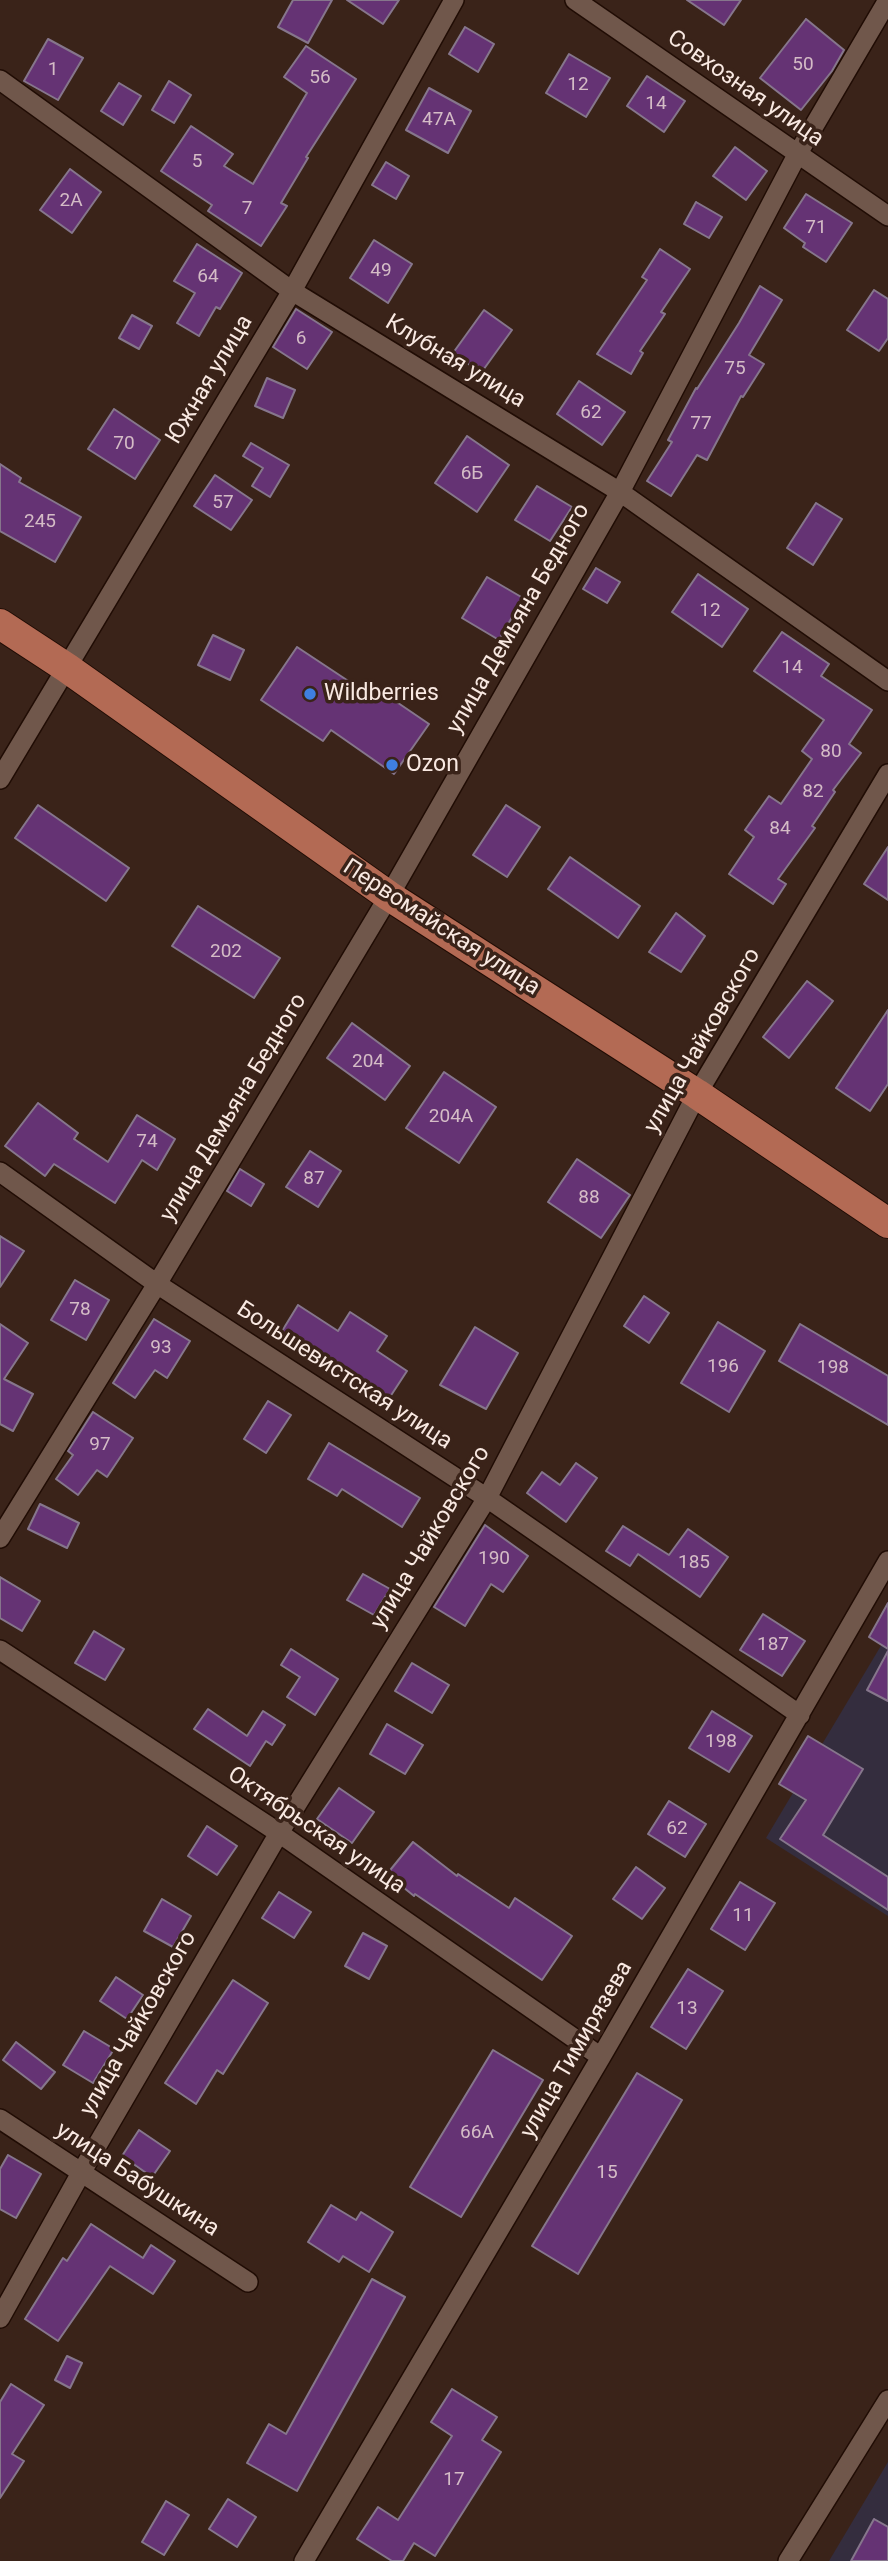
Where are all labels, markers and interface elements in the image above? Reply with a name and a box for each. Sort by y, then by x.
street label: Совхозная улица [662,25,828,153]
house number: 50 [792,54,814,76]
house number: 1 [48,59,58,81]
house number: 56 [309,67,331,89]
house number: 12 [567,74,589,96]
house number: 14 [645,93,667,115]
house number: 47А [422,109,456,131]
house number: 5 [192,151,202,173]
house number: 2А [59,190,83,212]
house number: 7 [242,198,252,220]
house number: 71 [805,217,827,239]
house number: 49 [370,260,392,282]
house number: 64 [197,266,219,288]
street label: Клубная улица [380,309,530,415]
street label: Южная улица [161,311,259,449]
house number: 6 [296,328,306,350]
house number: 75 [724,358,746,380]
house number: 62 [580,402,602,424]
house number: 77 [690,413,712,435]
house number: 70 [113,433,135,455]
house number: 6Б [461,463,483,485]
house number: 57 [212,492,234,514]
street label: улица Демьяна Бедного [442,499,596,739]
house number: 245 [24,511,56,533]
house number: 12 [699,600,721,622]
house number: 14 [781,657,803,679]
place label: Wildberries [324,680,439,708]
marker: Wildberries [302,686,318,702]
house number: 80 [820,741,842,763]
place label: Ozon [406,751,459,779]
marker: Ozon [384,757,400,773]
house number: 82 [802,781,824,803]
house number: 84 [769,818,791,840]
street label: Первомайская улица [337,854,545,1002]
house number: 202 [210,941,242,963]
street label: улица Чайковского [639,944,767,1138]
street label: улица Демьяна Бедного [155,989,313,1227]
house number: 204 [352,1051,384,1073]
house number: 204А [429,1106,473,1128]
house number: 74 [136,1131,158,1153]
house number: 87 [303,1168,325,1190]
house number: 88 [578,1187,600,1209]
street label: Большевистская улица [231,1296,457,1456]
house number: 78 [69,1299,91,1321]
house number: 93 [150,1337,172,1359]
house number: 196 [707,1356,739,1378]
house number: 198 [817,1357,849,1379]
house number: 97 [89,1434,111,1456]
street label: улица Чайковского [365,1441,497,1635]
house number: 190 [478,1548,510,1570]
house number: 185 [678,1552,710,1574]
house number: 187 [757,1634,789,1656]
house number: 198 [705,1731,737,1753]
street label: Октябрьская улица [222,1761,410,1901]
house number: 62 [666,1818,688,1840]
house number: 11 [732,1905,754,1927]
street label: улица Чайковского [75,1927,203,2121]
street label: улица Тимирязева [515,1956,639,2144]
house number: 13 [676,1998,698,2020]
street label: улица Бабушкина [50,2117,224,2243]
house number: 66А [460,2122,494,2144]
house number: 15 [596,2162,618,2184]
house number: 17 [443,2469,465,2491]

